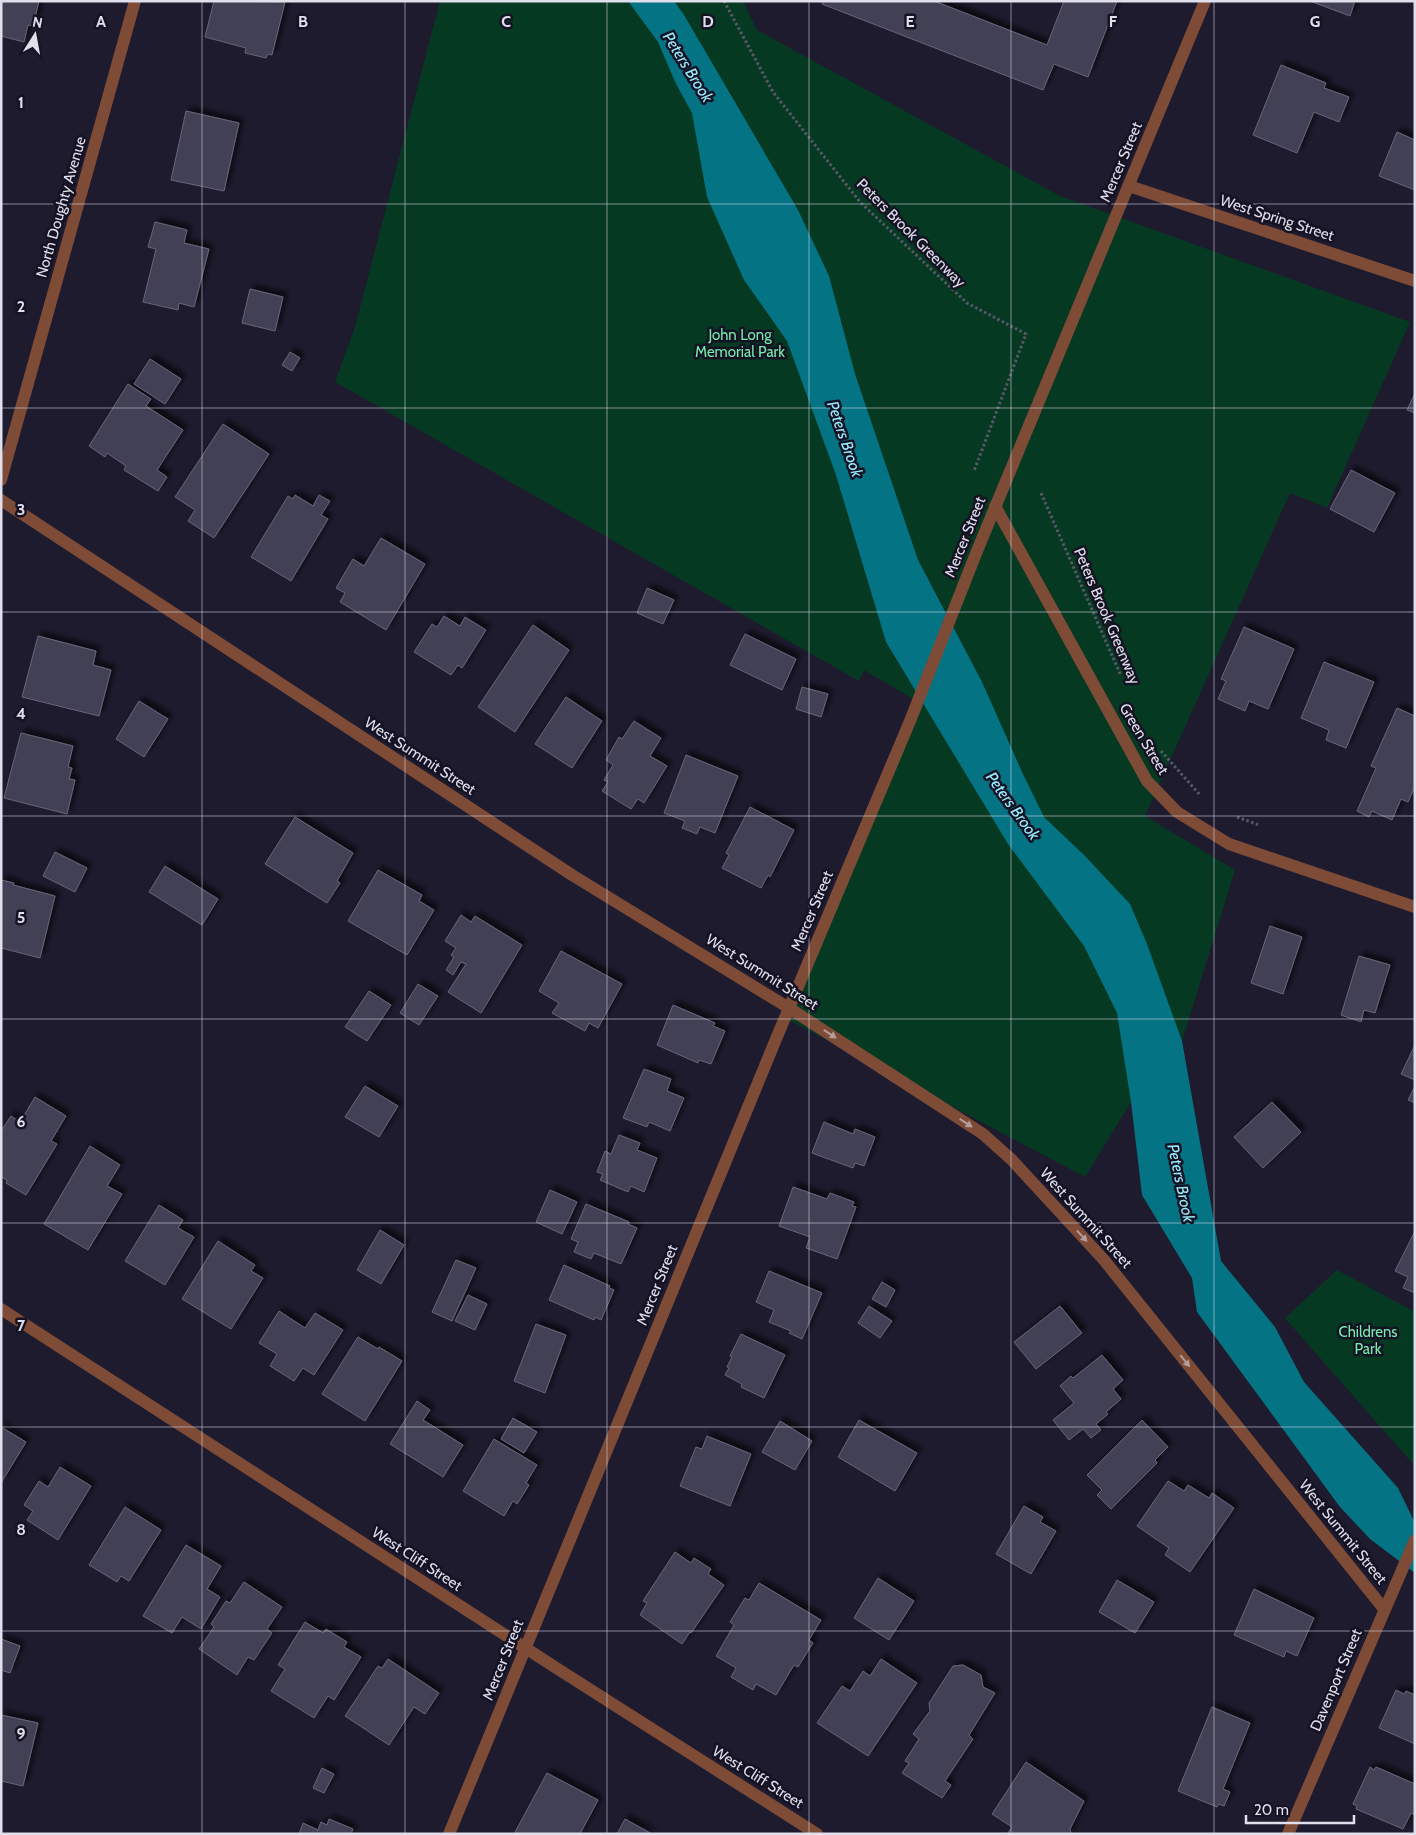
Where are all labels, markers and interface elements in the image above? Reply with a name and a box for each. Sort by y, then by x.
north arrow [10,10,60,60]
text: N [31,12,44,32]
text: A [96,12,106,31]
text: B [298,12,308,31]
text: C [501,12,511,31]
text: D [702,12,714,31]
text: E [905,12,915,31]
text: F [1109,12,1118,31]
text: G [1310,12,1320,31]
water label: Peters Brook [659,28,718,107]
text: 1 [18,93,24,112]
street label: Mercer Street [1096,119,1146,205]
street label: North Doughty Avenue [32,134,90,280]
street label: Peters Brook Greenway [853,175,969,291]
street label: West Spring Street [1218,191,1336,245]
text: 2 [17,297,25,316]
park label: John Long Memorial Park [695,326,785,361]
water label: Peters Brook [823,398,867,481]
street label: Mercer Street [941,494,989,580]
text: 3 [17,500,25,519]
street label: Peters Brook Greenway [1070,545,1144,687]
street label: Green Street [1116,700,1172,778]
text: 4 [16,704,26,723]
street label: West Summit Street [361,713,479,799]
water label: Peters Brook [982,768,1045,845]
street label: Mercer Street [787,868,837,954]
text: 5 [17,908,25,927]
street label: West Summit Street [703,930,821,1014]
one-way arrow [823,1029,836,1039]
text: 6 [17,1112,26,1131]
one-way arrow [959,1118,973,1128]
water label: Peters Brook [1163,1142,1199,1225]
street label: West Summit Street [1036,1164,1136,1272]
one-way arrow [1076,1229,1088,1241]
street label: Mercer Street [633,1242,681,1328]
text: 7 [17,1316,26,1335]
park label: Childrens Park [1338,1323,1398,1358]
one-way arrow [1180,1354,1191,1367]
street label: West Summit Street [1295,1476,1391,1588]
text: 8 [16,1520,26,1539]
street label: West Cliff Street [369,1523,465,1595]
street label: Mercer Street [479,1617,527,1703]
street label: Davenport Street [1306,1626,1366,1734]
text: 9 [17,1724,26,1743]
street label: West Cliff Street [709,1742,807,1812]
scale bar [1246,1792,1354,1824]
text: 20 m [1254,1801,1289,1819]

